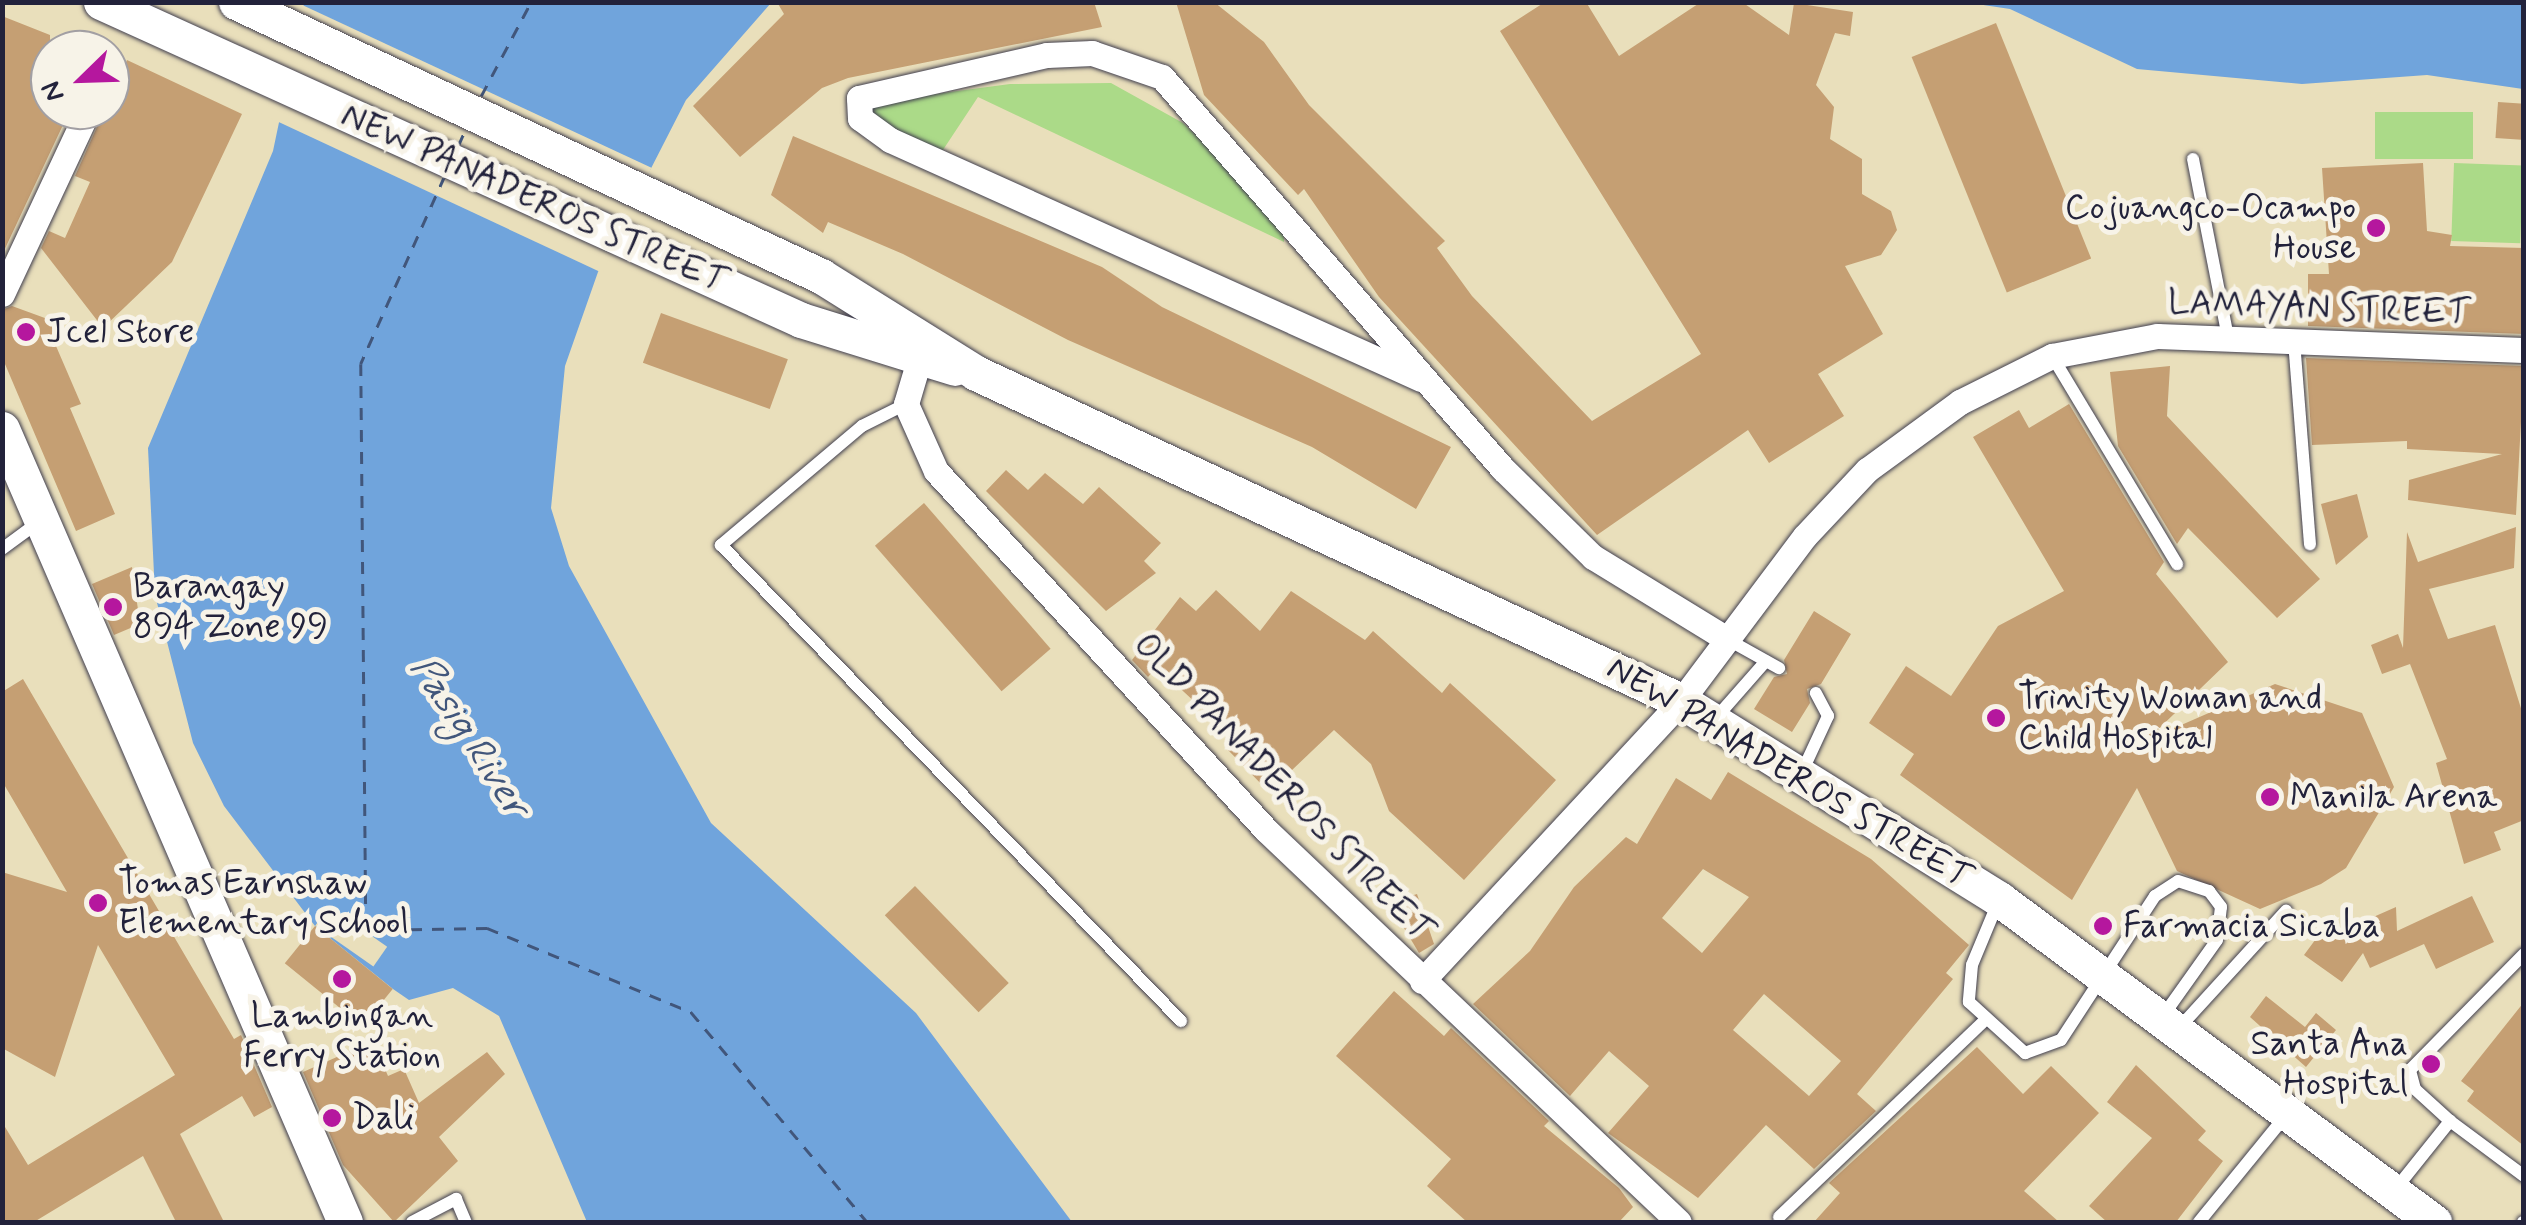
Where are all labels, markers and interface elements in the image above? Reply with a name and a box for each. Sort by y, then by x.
north arrow [30,30,130,130]
text: N [33,75,74,107]
street label: NEW PANADEROS STREET [335,95,733,303]
place label: Cojuangco-Ocampo House [2065,187,2356,269]
marker: Cojuangco-Ocampo House [2365,217,2387,239]
street label: LAMAYAN STREET [2167,282,2471,334]
place label: Jcel Store [46,311,195,353]
marker: Jcel Store [15,321,37,343]
place label: Barangay 894 Zone 99 [133,566,328,648]
marker: Barangay 894 Zone 99 [102,596,124,618]
street label: OLD PANADEROS STREET [1125,625,1441,951]
street label: NEW PANADEROS STREET [1600,648,1978,898]
water label: Pasig River [401,649,537,825]
place label: Trinity Woman and Child Hospital [2018,677,2327,759]
marker: Trinity Woman and Child Hospital [1983,705,2009,731]
place label: Manila Arena [2290,776,2497,818]
marker: Manila Arena [2259,786,2281,808]
place label: Tomas Earnshaw Elementary School [118,862,409,944]
marker: Tomas Earnshaw Elementary School [87,892,109,914]
place label: Farmacia Sicaba [2123,905,2379,947]
marker: Farmacia Sicaba [2092,915,2114,937]
marker: Lambingan Ferry Station [331,968,353,990]
place label: Lambingan Ferry Station [244,995,440,1077]
place label: Santa Ana Hospital [2251,1023,2408,1105]
marker: Santa Ana Hospital [2418,1051,2444,1077]
place label: Dali [352,1097,415,1139]
marker: Dali [321,1107,343,1129]

